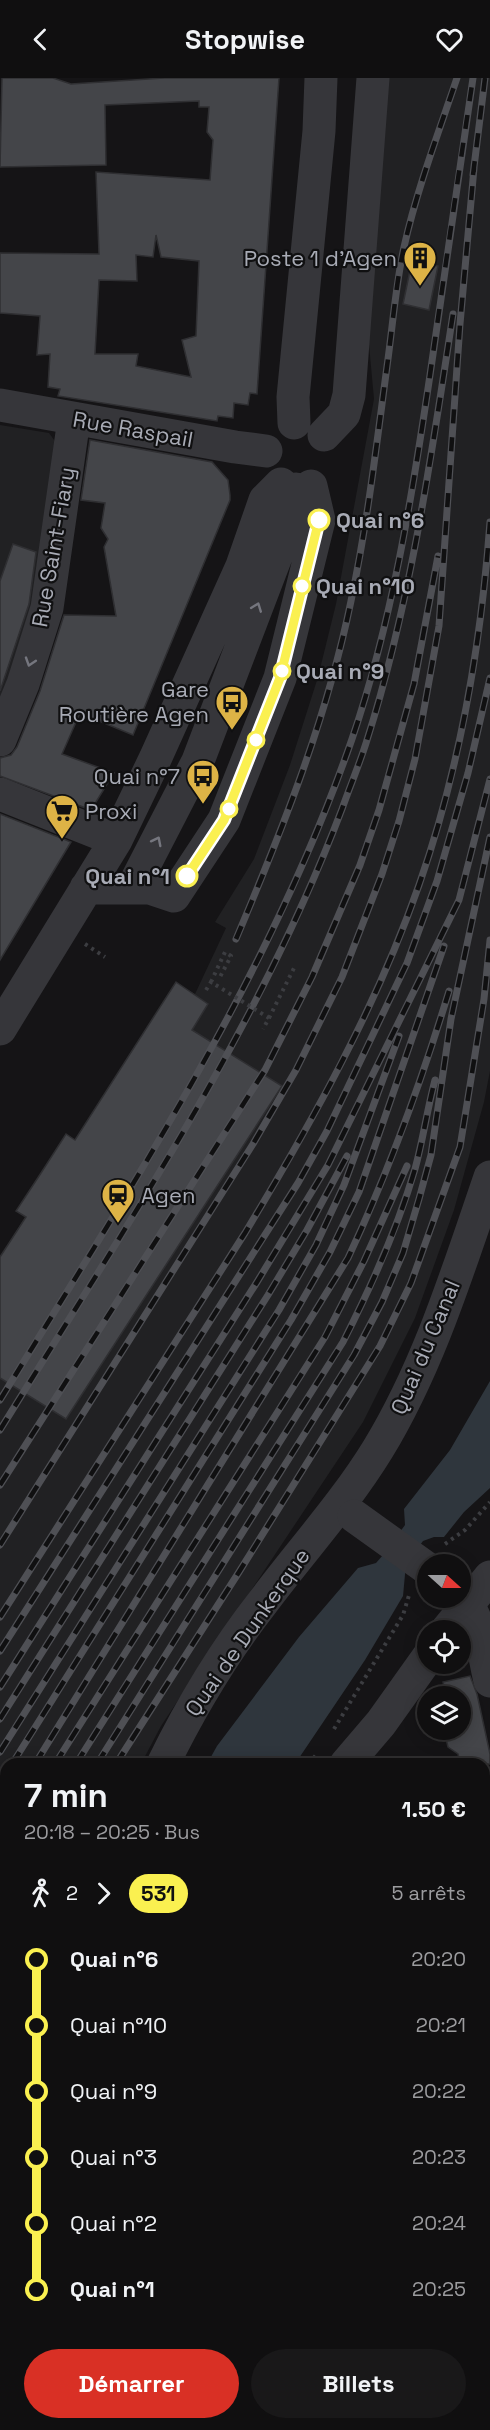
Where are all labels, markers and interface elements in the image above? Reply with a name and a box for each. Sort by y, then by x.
text: Stopwise [185,22,305,57]
icon: back [24,23,57,56]
icon: heart [433,23,466,56]
building icon: Poste 1 d'Agen [402,240,438,287]
place label: Poste 1 d'Agen [244,244,397,272]
street label: Rue Raspail [71,405,195,453]
street label: Rue Saint-Fiary [25,465,81,629]
place label: Quai n°6 [336,506,424,534]
marker: Quai n°6 [308,509,330,531]
place label: Quai n°10 [316,572,415,600]
marker: Quai n°10 [293,577,311,595]
one-way arrow [250,602,262,613]
one-way arrow [25,656,37,667]
place label: Quai n°9 [296,657,384,685]
marker: Quai n°9 [273,662,291,680]
place label: Gare Routière Agen [59,675,209,728]
bus stop icon: Gare Routière Agen [214,684,250,731]
unlabelled marker [247,731,265,749]
bus stop icon: Quai n°7 [185,758,221,805]
place label: Quai n°7 [94,762,180,790]
supermarket icon: Proxi [44,793,80,840]
place label: Proxi [85,797,137,825]
unlabelled marker [220,800,238,818]
one-way arrow [150,836,161,847]
place label: Quai n°1 [85,862,170,890]
marker: Quai n°1 [176,865,198,887]
station icon: Agen [100,1177,136,1224]
place label: Agen [141,1181,196,1209]
street label: Quai du Canal [384,1275,466,1419]
street label: Quai de Dunkerque [178,1542,316,1722]
north arrow [417,1554,471,1608]
map controls [417,1554,471,1740]
button: locate [417,1620,471,1674]
button: layers [417,1686,471,1740]
text: 7 min [24,1775,108,1817]
text: 1.50 € [402,1795,466,1823]
text: 20:18 – 20:25 · Bus [24,1819,200,1845]
icon: walk [24,1877,57,1910]
icon: forward [87,1877,120,1910]
text: 2 [66,1880,78,1906]
text: 531 [141,1880,176,1907]
text: 5 arrêts [391,1880,466,1906]
text: Quai n°6 [70,1945,158,1973]
text: 20:20 [411,1946,466,1972]
text: Quai n°10 [70,2011,167,2039]
text: 20:21 [416,2012,466,2038]
text: Quai n°9 [70,2077,157,2105]
text: 20:22 [412,2078,466,2104]
text: Quai n°3 [70,2143,157,2171]
text: 20:23 [412,2144,466,2170]
text: Quai n°2 [70,2209,157,2237]
text: 20:24 [412,2210,466,2236]
text: Quai n°1 [70,2275,155,2303]
text: 20:25 [412,2276,466,2302]
button: Démarrer [24,2349,239,2418]
button: Billets [251,2349,466,2418]

